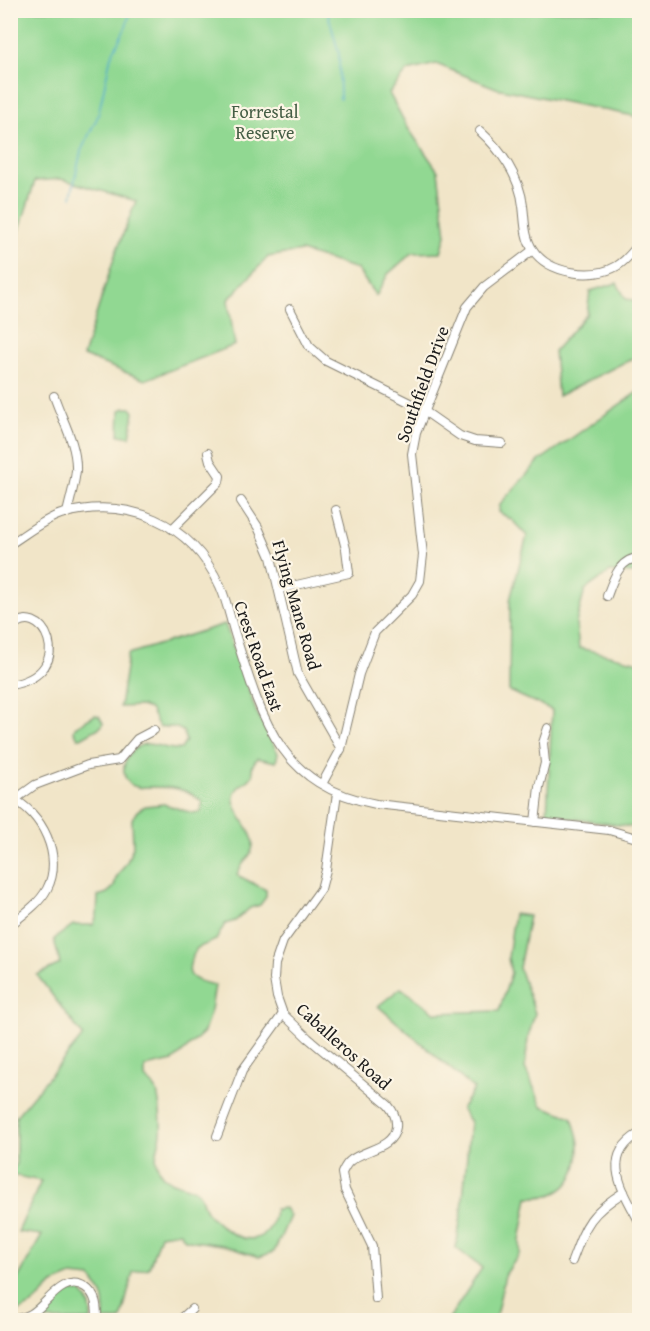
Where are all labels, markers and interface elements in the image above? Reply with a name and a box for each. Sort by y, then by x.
park label: Forrestal Reserve [231,98,299,146]
street label: Southfield Drive [388,322,456,446]
street label: Flying Mane Road [266,537,329,674]
street label: Crest Road East [227,597,291,716]
street label: Caballeros Road [290,996,398,1096]

